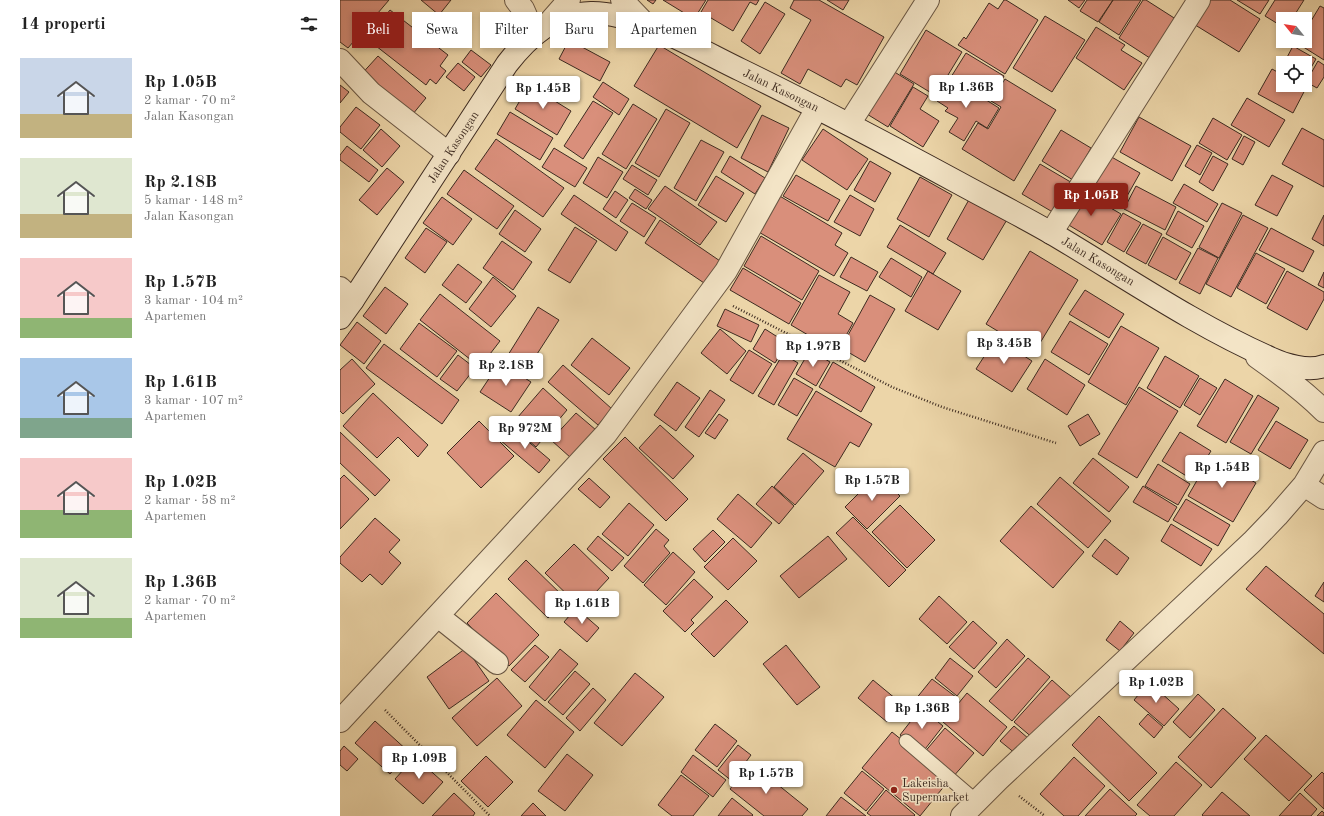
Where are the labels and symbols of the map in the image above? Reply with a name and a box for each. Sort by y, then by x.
north arrow [1276,12,1312,48]
street label: Jalan Kasongan [741,67,821,115]
pin: Rp 1.36B [925,75,1007,109]
pin: Rp 1.45B [502,76,584,110]
street label: Jalan Kasongan [426,109,482,186]
pin: Rp 1.05B [1050,183,1132,217]
street label: Jalan Kasongan [1059,235,1137,289]
pin: Rp 3.45B [963,331,1045,365]
pin: Rp 1.97B [772,334,854,368]
pin: Rp 2.18B [465,353,547,387]
pin: Rp 972M [488,416,562,450]
pin: Rp 1.54B [1181,455,1263,489]
pin: Rp 1.57B [831,468,913,502]
pin: Rp 1.61B [541,591,623,625]
pin: Rp 1.02B [1115,670,1197,704]
pin: Rp 1.36B [881,696,963,730]
pin: Rp 1.09B [378,746,460,780]
pin: Rp 1.57B [725,761,807,795]
place label: Lakeisha Supermarket [902,778,969,804]
marker: Lakeisha Supermarket [889,785,899,795]

